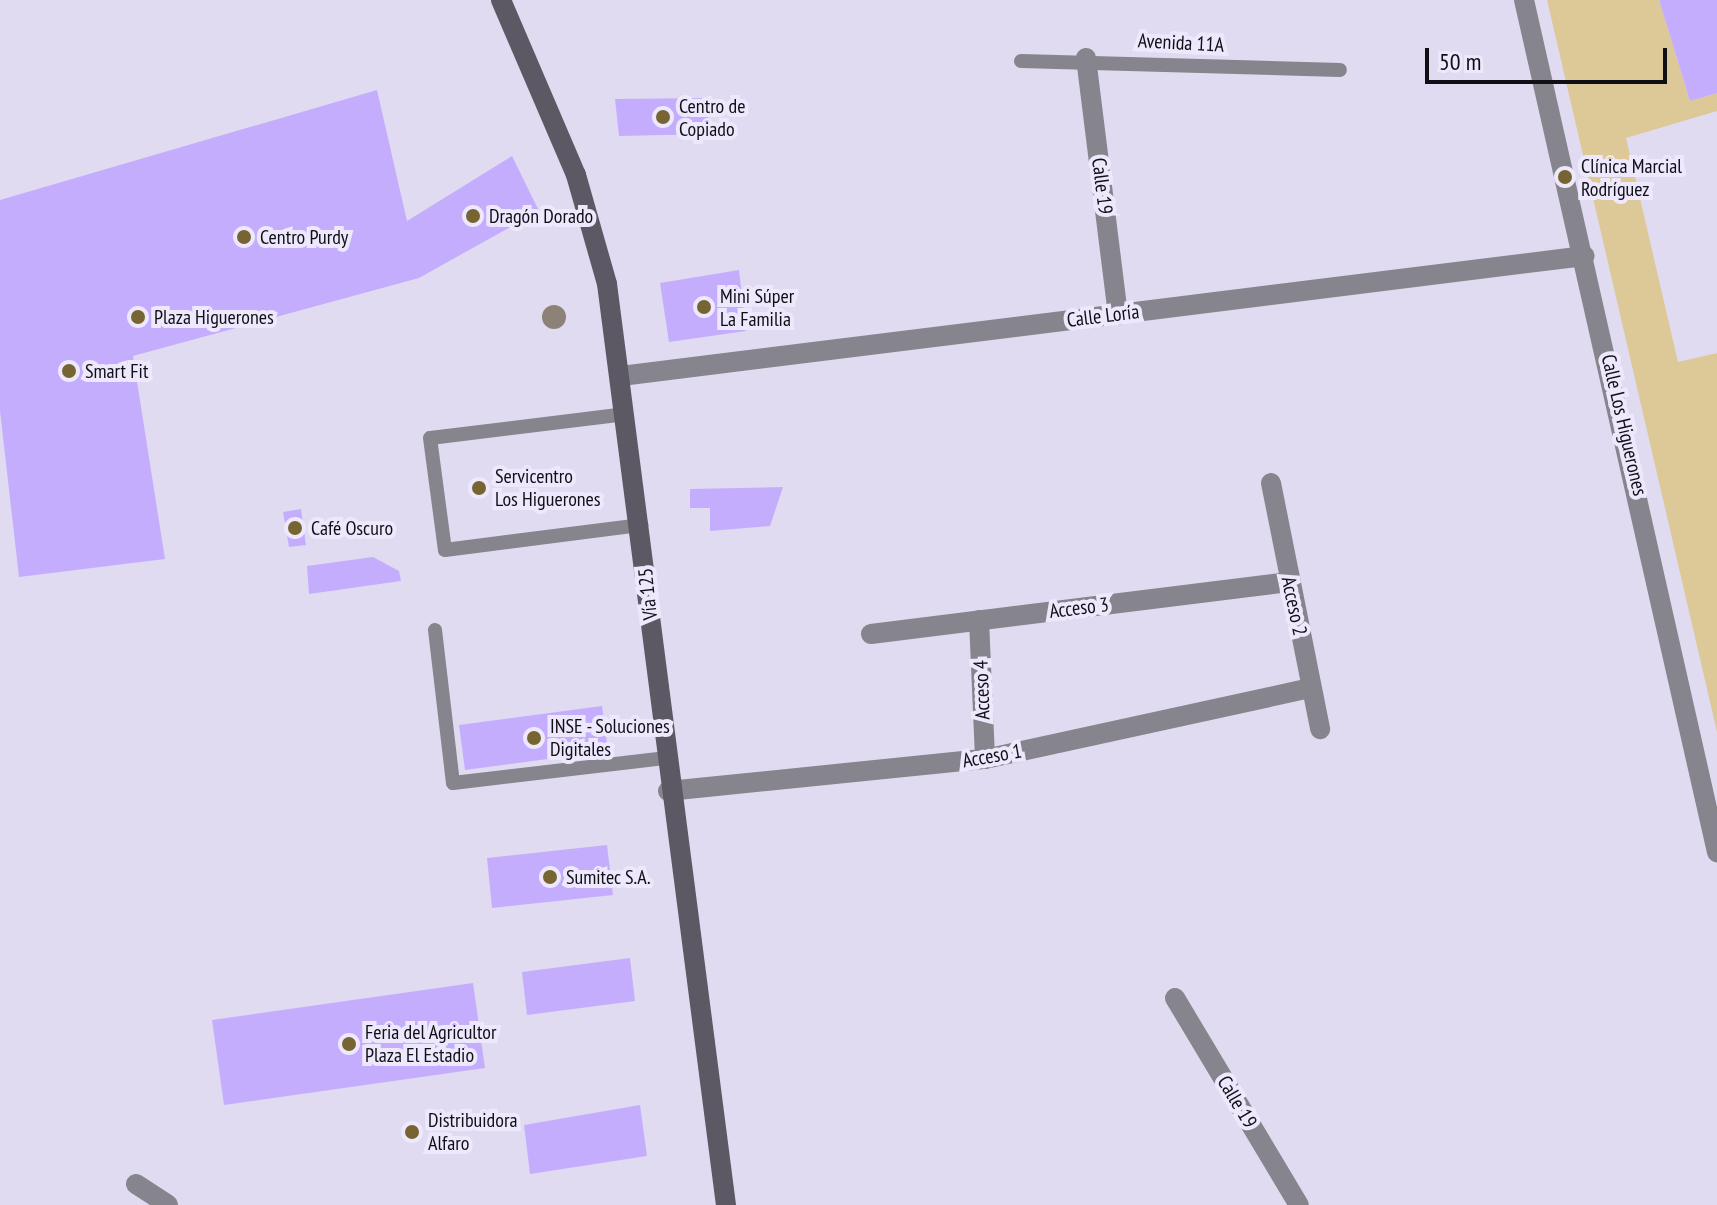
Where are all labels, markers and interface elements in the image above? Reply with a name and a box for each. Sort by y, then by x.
street label: Avenida 11A [1137,29,1225,57]
scale bar [1429,32,1671,82]
text: 50 m [1439,46,1481,77]
place label: Centro de Copiado [679,94,745,141]
marker: Centro de Copiado [654,108,672,126]
place label: Clínica Marcial Rodríguez [1581,154,1682,201]
street label: Calle 19 [1087,156,1117,216]
marker: Clínica Marcial Rodríguez [1556,168,1574,186]
place label: Dragón Dorado [489,204,593,228]
marker: Dragón Dorado [464,207,482,225]
place label: Centro Purdy [260,225,348,249]
marker: Centro Purdy [235,228,253,246]
place label: Mini Súper La Familia [720,284,794,331]
marker: Mini Súper La Familia [695,298,713,316]
street label: Calle Loría [1066,300,1140,332]
place label: Plaza Higuerones [154,305,274,329]
marker: Plaza Higuerones [129,308,147,326]
street label: Calle Los Higuerones [1596,352,1652,498]
place label: Smart Fit [85,359,148,383]
marker: Smart Fit [60,362,78,380]
place label: Servicentro Los Higuerones [495,464,601,511]
marker: Servicentro Los Higuerones [470,479,488,497]
place label: Café Oscuro [311,516,393,540]
marker: Café Oscuro [286,519,304,537]
street label: Vía 125 [633,567,663,621]
street label: Acceso 2 [1276,574,1312,638]
street label: Acceso 3 [1048,592,1110,624]
street label: Acceso 4 [969,660,995,720]
place label: INSE - Soluciones Digitales [550,714,671,761]
marker: INSE - Soluciones Digitales [525,729,543,747]
street label: Acceso 1 [961,739,1023,773]
place label: Sumitec S.A. [566,865,651,889]
marker: Sumitec S.A. [541,868,559,886]
place label: Feria del Agricultor Plaza El Estadio [365,1020,497,1067]
marker: Feria del Agricultor Plaza El Estadio [340,1035,358,1053]
street label: Calle 19 [1212,1072,1262,1132]
place label: Distribuidora Alfaro [428,1108,517,1155]
marker: Distribuidora Alfaro [403,1123,421,1141]

